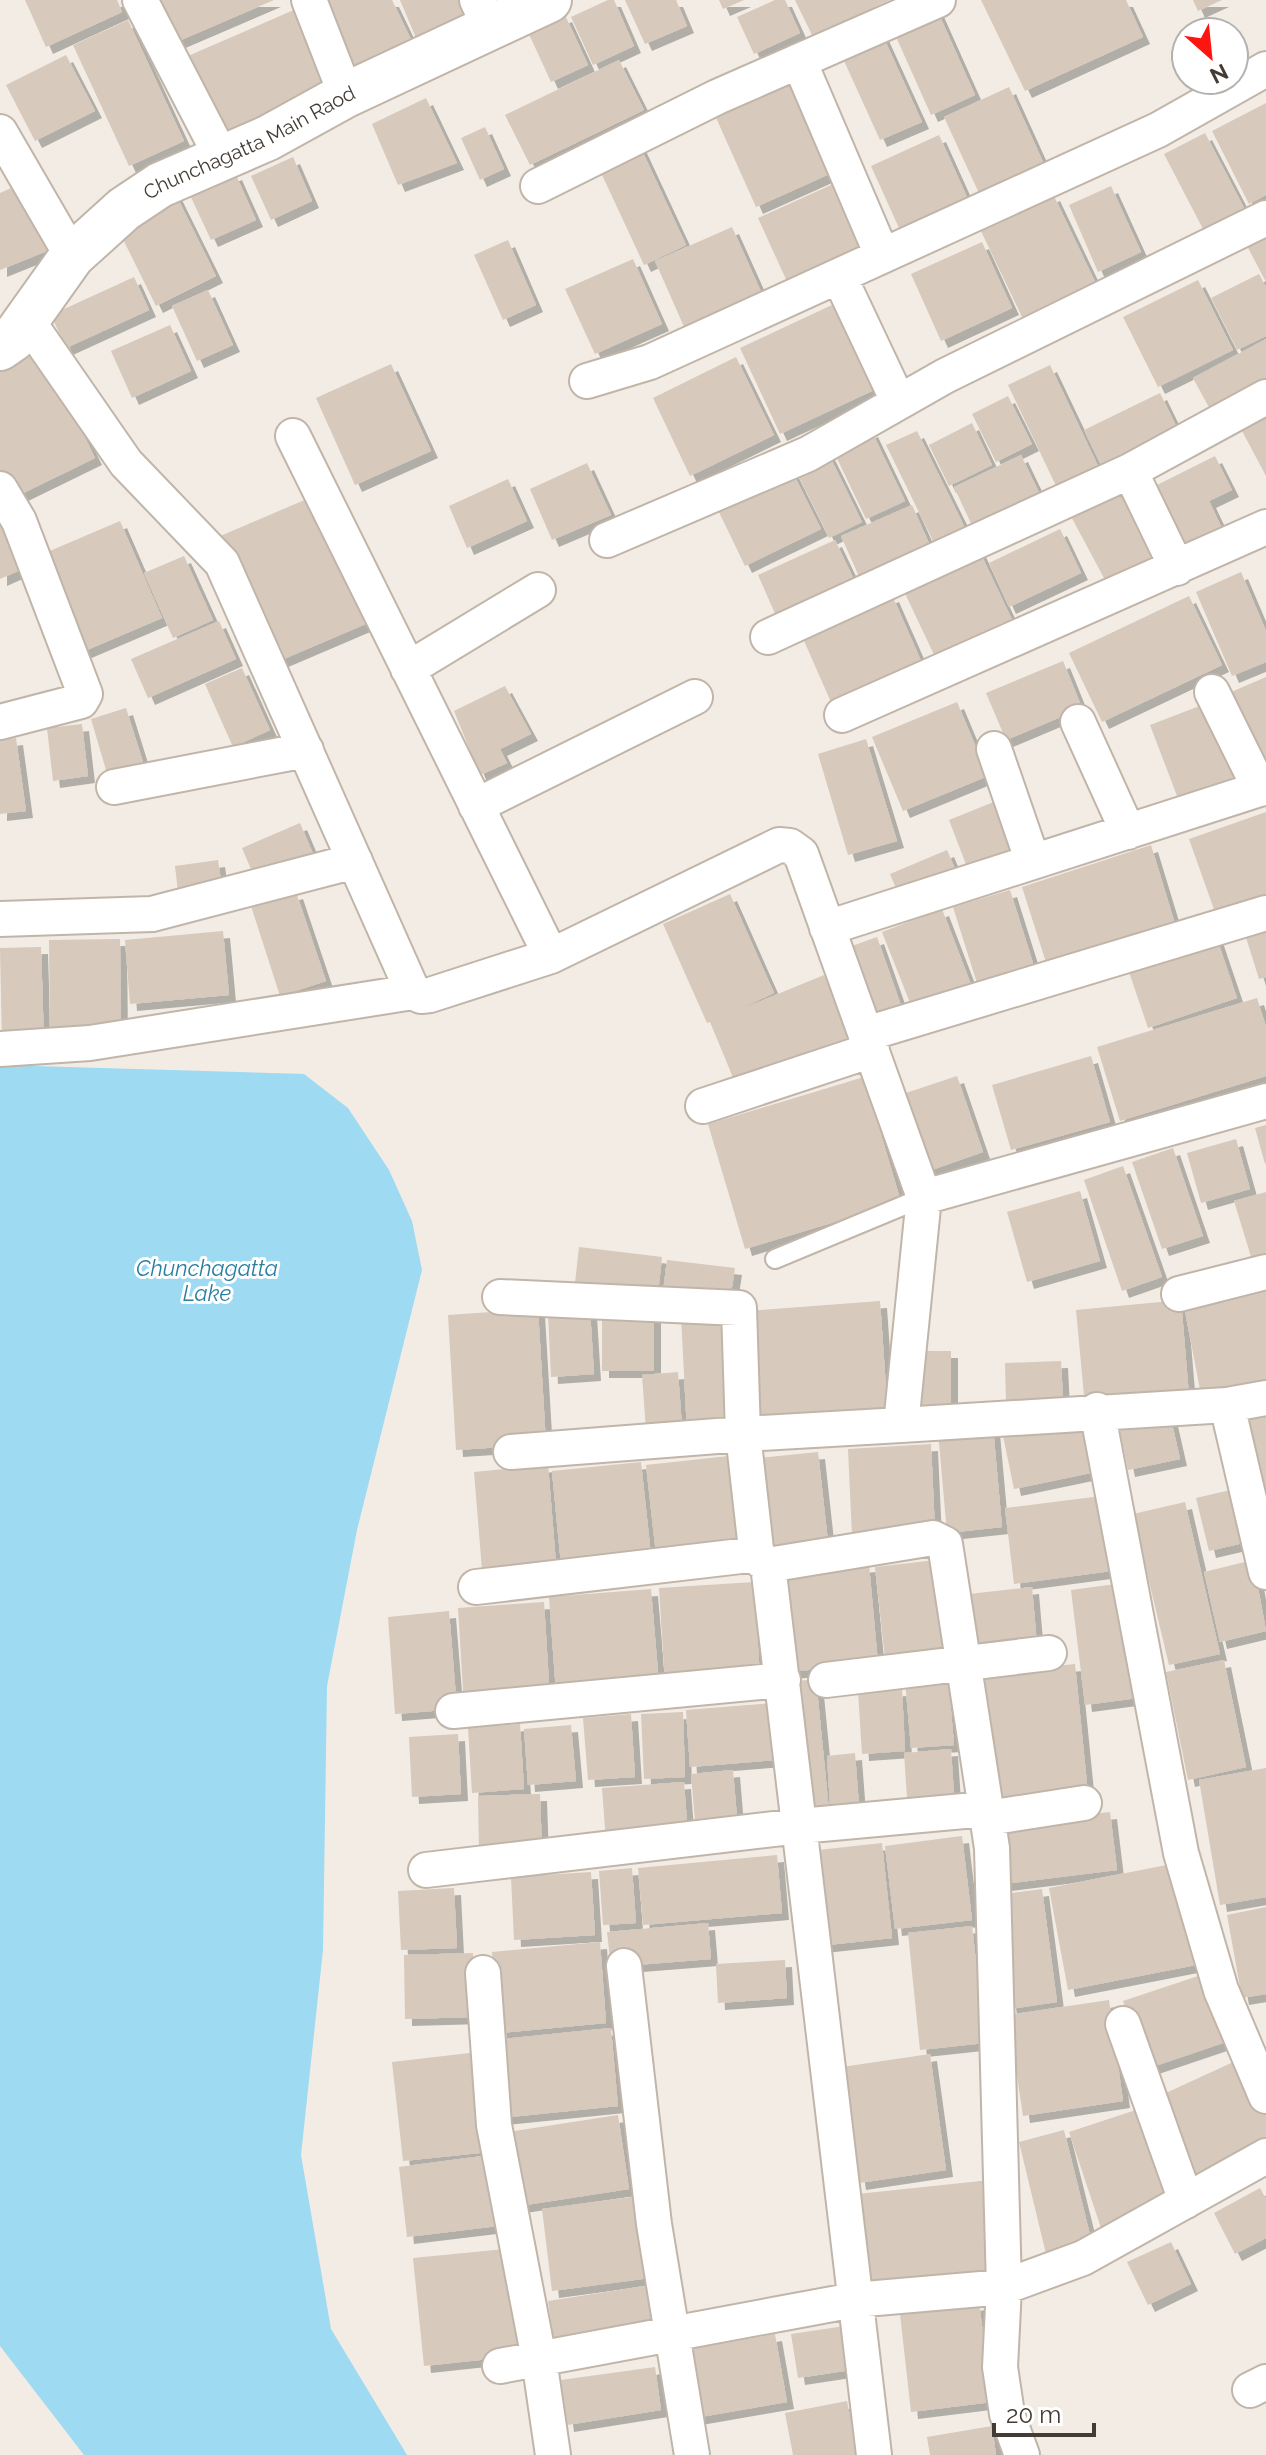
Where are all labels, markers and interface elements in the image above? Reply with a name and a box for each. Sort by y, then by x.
north arrow [1170,16,1250,96]
text: N [1206,58,1232,89]
street label: Chunchagatta Main Raod [139,81,359,205]
water label: Chunchagatta Lake [136,1255,278,1306]
scale bar [994,2387,1094,2437]
text: 20 m [1006,2400,1061,2429]

